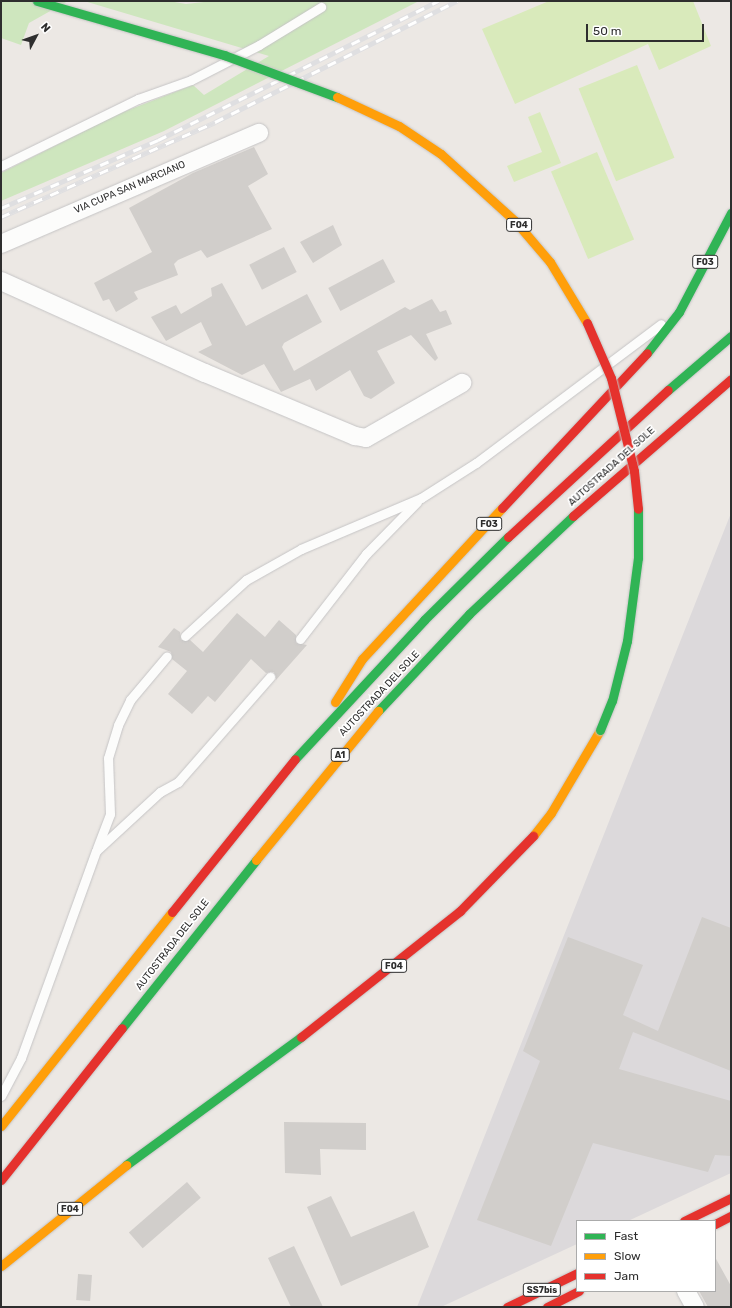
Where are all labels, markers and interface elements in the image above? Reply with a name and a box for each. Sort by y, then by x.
north arrow [16,16,56,56]
scale bar [588,16,706,42]
text: N [38,21,53,35]
text: 50 m [593,24,621,38]
street label: VIA CUPA SAN MARCIANO [72,159,188,217]
road number: F04 [506,218,532,232]
road number: F03 [692,255,718,269]
street label: AUTOSTRADA DEL SOLE [566,425,658,509]
road number: F03 [476,517,502,531]
street label: AUTOSTRADA DEL SOLE [337,649,423,739]
road number: A1 [330,748,350,762]
street label: AUTOSTRADA DEL SOLE [134,897,212,993]
road number: F04 [381,959,407,973]
road number: F04 [57,1202,83,1216]
legend [576,1220,716,1292]
text: Fast [614,1229,638,1243]
text: Slow [614,1249,641,1263]
text: Jam [614,1269,639,1283]
road number: SS7bis [522,1283,562,1297]

